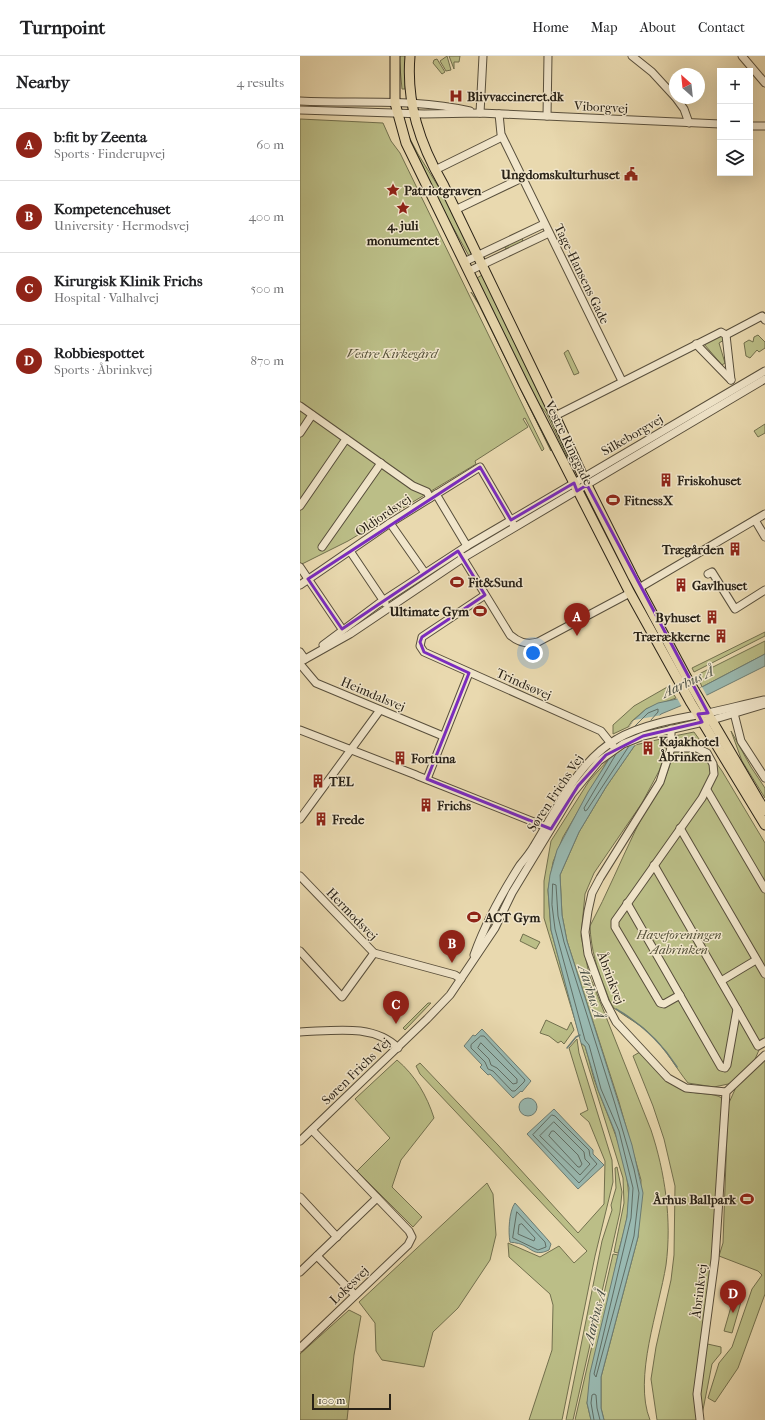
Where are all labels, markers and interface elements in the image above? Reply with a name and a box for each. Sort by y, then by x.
text: Turnpoint [20,17,105,39]
text: Home [532,19,569,36]
text: Map [591,19,618,36]
text: About [640,19,676,36]
text: Contact [698,19,745,36]
north arrow [669,68,705,104]
map controls [717,68,753,176]
button: + [717,68,753,104]
text: Nearby [16,72,70,92]
text: 4 results [237,75,284,90]
hospital icon: Blivvaccineret.dk [448,88,464,104]
place label: Blivvaccineret.dk [467,89,565,104]
street label: Viborgvej [573,98,628,116]
button: − [717,104,753,140]
text: b:fit by Zeenta [54,128,147,146]
text: A [25,137,33,152]
text: 60 m [256,137,284,152]
button: layers [717,140,753,176]
text: Sports · Finderupvej [54,146,165,161]
public building icon: Ungdomskulturhuset [623,166,639,182]
place label: Ungdomskulturhuset [500,167,620,183]
place icon: Patriotgraven [385,182,401,198]
place label: Patriotgraven [404,183,482,199]
text: Kompetencehuset [54,200,171,218]
place icon: 4. juli monumentet [395,200,411,216]
text: B [25,209,33,224]
text: 400 m [248,209,284,224]
text: University · Hermodsvej [54,218,189,233]
place label: 4. juli monumentet [366,218,440,248]
street label: Tage-Hansens Gade [551,222,613,327]
text: Kirurgisk Klinik Frichs [54,272,202,290]
text: C [25,281,33,296]
text: 500 m [250,281,284,296]
text: Hospital · Valhalvej [54,290,159,305]
text: Robbiespottet [54,344,144,362]
park label: Vestre Kirkegård [347,346,440,361]
text: D [24,353,34,368]
text: 870 m [250,353,284,368]
text: Sports · Åbrinkvej [54,362,152,377]
street label: Vestre Ringgade [542,397,596,488]
street label: Silkeborgvej [598,411,666,459]
building icon: Friskohuset [658,472,674,488]
place label: Friskohuset [676,473,742,488]
street label: Oldjordsvej [352,491,414,539]
sports icon: FitnessX [605,492,621,508]
place label: FitnessX [623,493,674,508]
building icon: Trægården [727,541,743,557]
place label: Trægården [661,542,724,558]
sports icon: Fit&Sund [449,574,465,590]
place label: Fit&Sund [467,575,524,590]
building icon: Gavlhuset [673,577,689,593]
place label: Gavlhuset [692,578,748,593]
sports icon: Ultimate Gym [472,603,488,619]
pin: A [564,603,590,636]
place label: Ultimate Gym [388,604,469,620]
building icon: Byhuset [704,609,720,625]
place label: Byhuset [655,610,701,626]
building icon: Trærækkerne [713,628,729,644]
place label: Trærækkerne [632,629,711,644]
your location [523,643,543,663]
water label: Aarhus Å [657,661,718,702]
street label: Trindsøvej [494,665,554,703]
street label: Heimdalsvej [338,674,408,714]
place label: Kajakhotel Åbrinken [658,734,719,764]
building icon: Kajakhotel Åbrinken [640,740,656,756]
building icon: Fortuna [392,750,408,766]
place label: Fortuna [410,751,457,766]
street label: Søren Frichs Vej [524,752,586,834]
building icon: TEL [310,773,326,789]
place label: TEL [328,774,355,789]
building icon: Frichs [418,797,434,813]
place label: Frichs [436,798,471,813]
building icon: Frede [313,811,329,827]
place label: Frede [331,812,365,827]
street label: Hermodsvej [323,885,381,943]
sports icon: ACT Gym [466,909,482,925]
place label: ACT Gym [484,910,540,926]
park label: Haveforeningen Aabrinken [636,927,721,957]
pin: B [439,930,465,963]
street label: Åbrinkvej [594,949,628,1006]
water label: Aarhus Å [574,961,609,1022]
pin: C [383,991,409,1024]
street label: Søren Frichs Vej [319,1034,393,1108]
sports icon: Århus Ballpark [739,1191,755,1207]
place label: Århus Ballpark [652,1192,737,1208]
street label: Lokesvej [326,1263,372,1307]
street label: Åbrinkvej [688,1263,710,1320]
pin: D [720,1280,746,1313]
water label: Aarhus Å [579,1287,610,1348]
scale bar [312,1392,391,1411]
text: 100 m [318,1394,346,1407]

